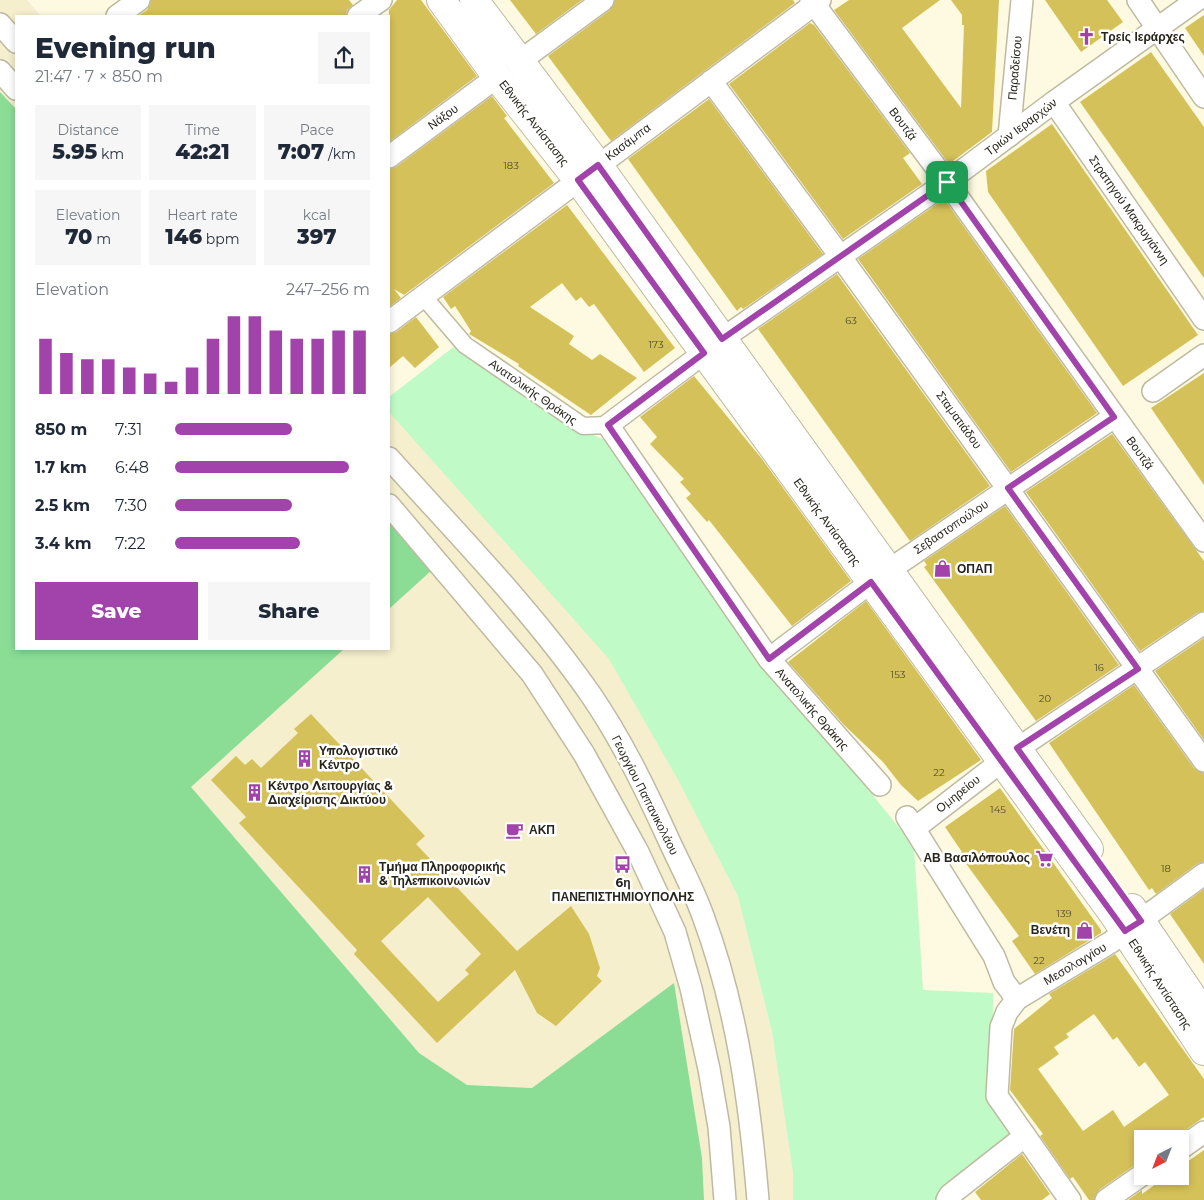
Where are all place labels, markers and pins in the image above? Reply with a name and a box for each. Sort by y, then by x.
church icon: Τρείς Ιεράρχες [1077,27,1097,47]
place label: Τρείς Ιεράρχες [1101,29,1185,44]
pin [926,161,968,203]
shop icon: ΟΠΑΠ [933,559,953,579]
place label: ΟΠΑΠ [957,561,992,576]
place label: Υπολογιστικό Κέντρο [319,743,398,772]
building icon: Υπολογιστικό Κέντρο [295,748,315,768]
place label: Κέντρο Λειτουργίας & Διαχείρισης Δικτύου [267,778,393,807]
building icon: Κέντρο Λειτουργίας & Διαχείρισης Δικτύου [244,783,264,803]
cafe icon: ΑΚΠ [505,820,525,840]
place label: ΑΚΠ [529,822,555,837]
supermarket icon: ΑΒ Βασιλόπουλος [1034,848,1054,868]
place label: ΑΒ Βασιλόπουλος [923,850,1030,865]
bus stop icon: 6η ΠΑΝΕΠΙΣΤΗΜΙΟΥΠΟΛΗΣ [613,854,633,874]
place label: Τμήμα Πληροφορικής & Τηλεπικοινωνιών [379,859,506,888]
building icon: Τμήμα Πληροφορικής & Τηλεπικοινωνιών [355,864,375,884]
place label: 6η ΠΑΝΕΠΙΣΤΗΜΙΟΥΠΟΛΗΣ [552,875,694,904]
shop icon: Βενέτη [1074,920,1094,940]
place label: Βενέτη [1031,922,1070,937]

